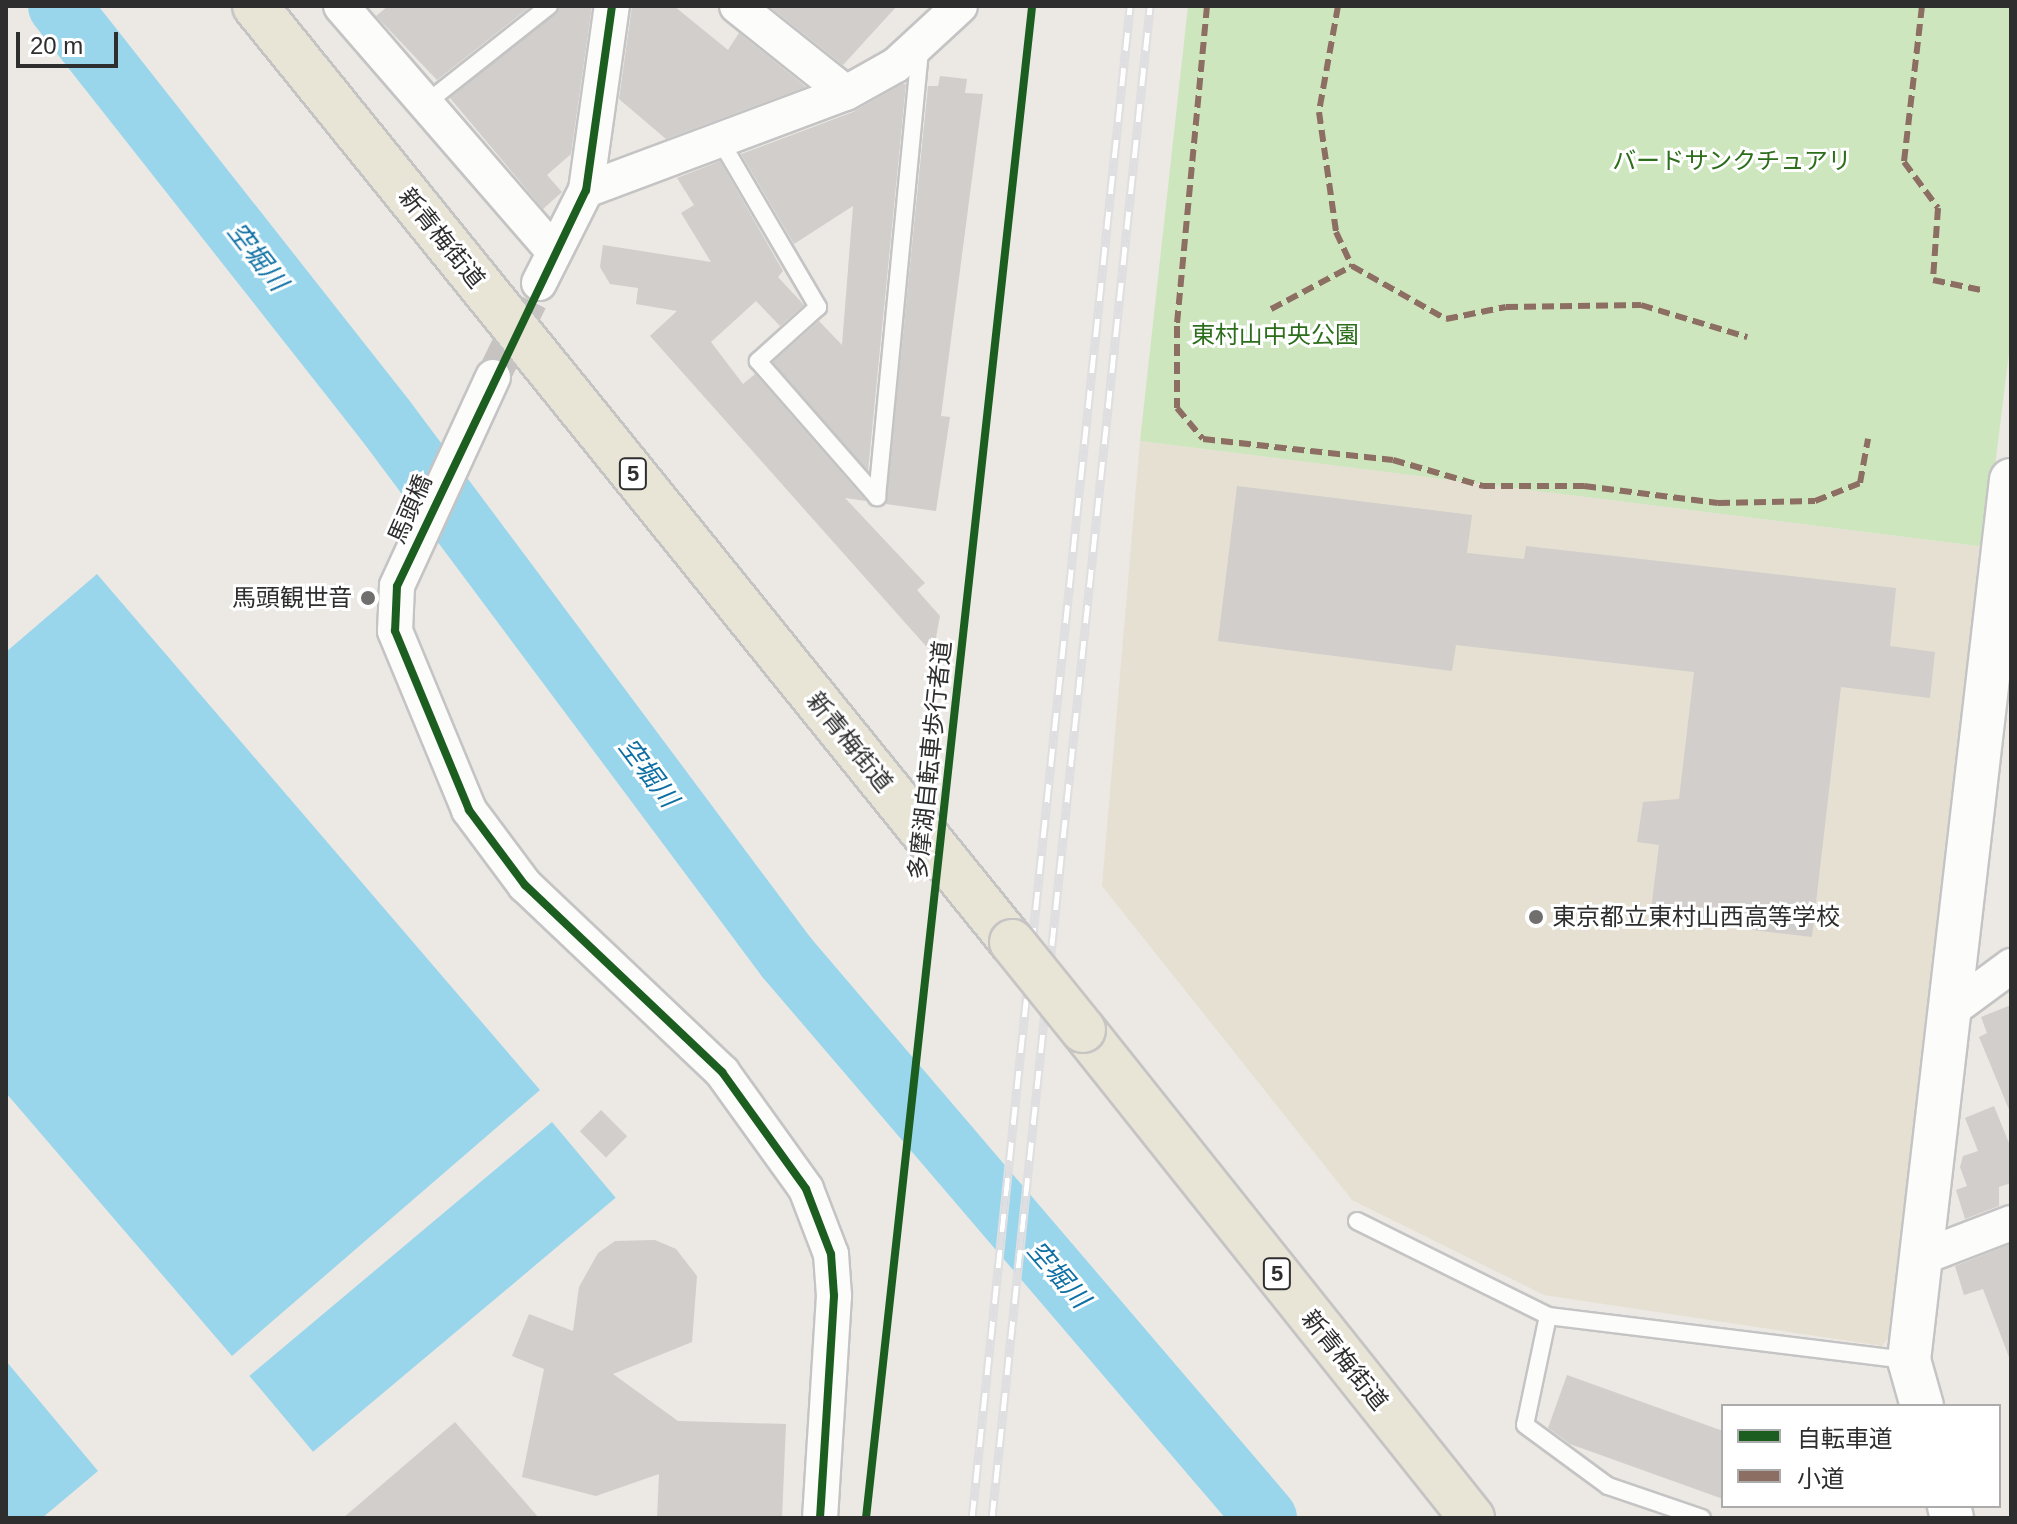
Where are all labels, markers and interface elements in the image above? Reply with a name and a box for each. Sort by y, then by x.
scale bar [20,16,122,66]
text: 20 m [30,32,83,59]
park label: バードサンクチュアリ [1612,147,1852,175]
street label: 新青梅街道 [393,182,491,294]
water label: 空堀川 [221,217,293,297]
park label: 東村山中央公園 [1191,321,1359,349]
road number: 5 [617,456,649,492]
street label: 馬頭橋 [382,470,438,548]
place label: 馬頭観世音 [232,584,352,612]
marker: 馬頭観世音 [359,589,377,607]
street label: 多摩湖自転車歩行者道 [903,639,957,881]
street label: 新青梅街道 [801,686,899,798]
water label: 空堀川 [612,732,684,814]
place label: 東京都立東村山西高等学校 [1552,903,1840,931]
marker: 東京都立東村山西高等学校 [1527,908,1545,926]
water label: 空堀川 [1021,1235,1095,1315]
road number: 5 [1261,1256,1293,1292]
street label: 新青梅街道 [1296,1304,1394,1416]
legend [1721,1404,2001,1508]
text: 自転車道 [1797,1425,1893,1452]
text: 小道 [1797,1465,1845,1492]

